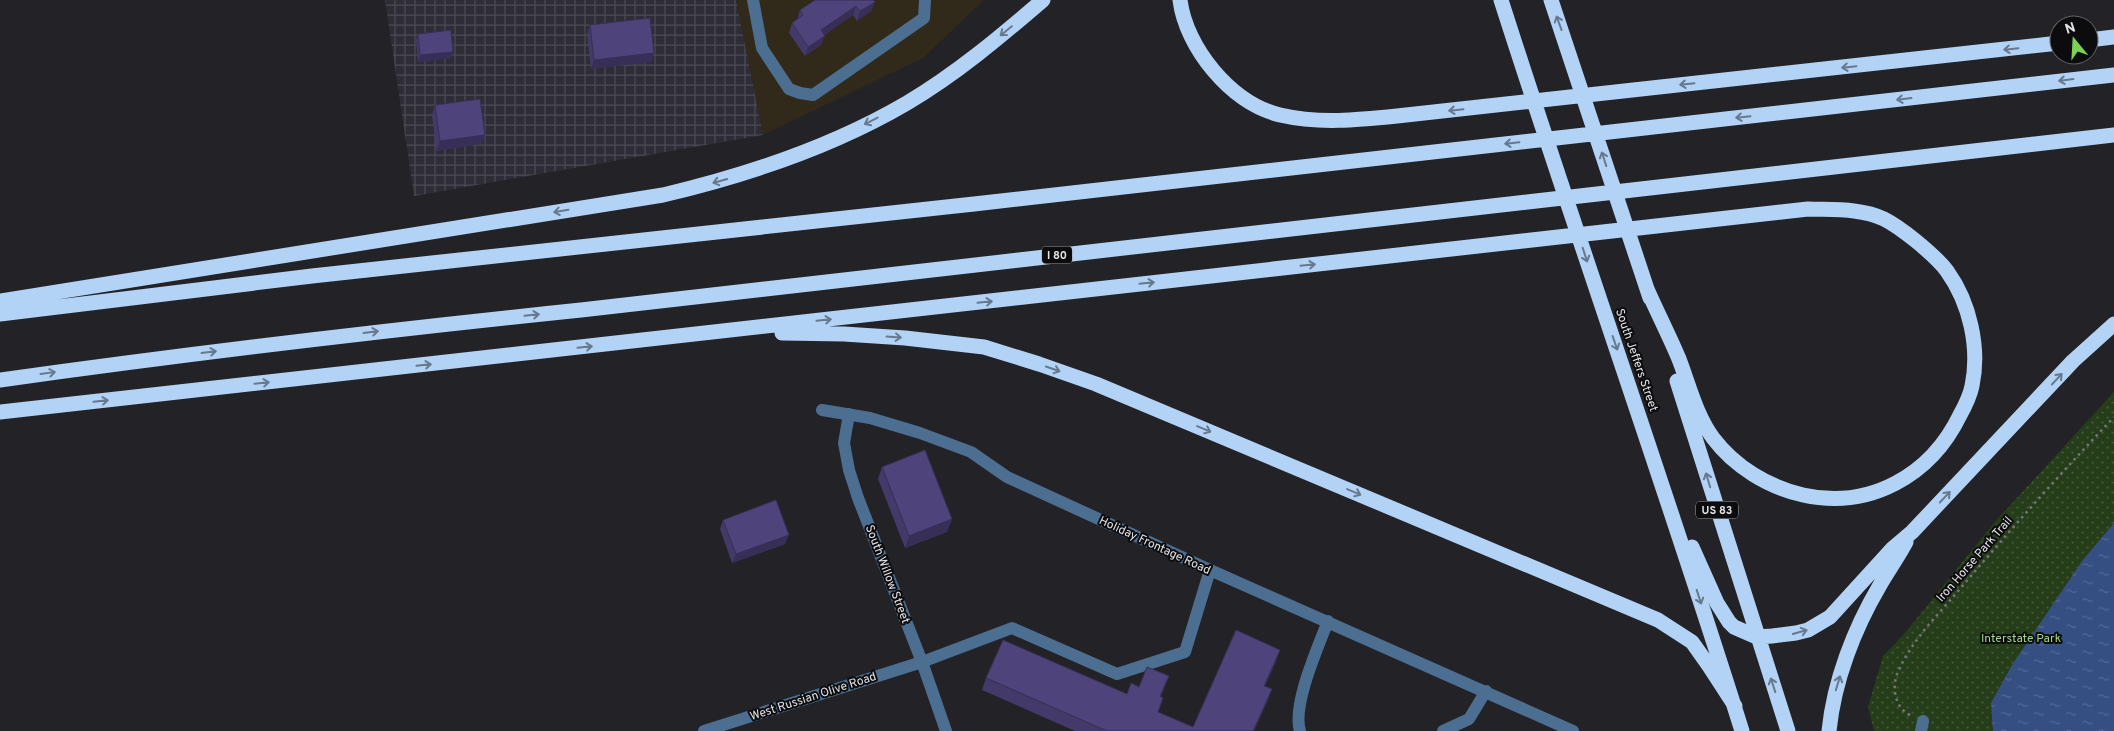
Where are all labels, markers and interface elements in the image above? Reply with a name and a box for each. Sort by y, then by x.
one-way arrow [1554,15,1563,31]
north arrow [2049,15,2099,65]
text: N [2063,19,2078,39]
one-way arrow [999,26,1012,37]
one-way arrow [2003,44,2019,54]
one-way arrow [1841,62,1857,72]
one-way arrow [2058,75,2074,85]
one-way arrow [1680,79,1696,89]
one-way arrow [1896,94,1912,104]
one-way arrow [1449,105,1465,115]
one-way arrow [1735,112,1751,122]
one-way arrow [864,117,879,126]
one-way arrow [1504,138,1520,148]
one-way arrow [1599,151,1609,167]
one-way arrow [713,177,729,187]
one-way arrow [553,207,569,217]
road number: I 80 [1042,246,1072,264]
one-way arrow [1581,247,1590,262]
one-way arrow [1300,260,1316,270]
one-way arrow [1138,278,1154,288]
one-way arrow [977,297,993,307]
street label: South Jeffers Street [1611,307,1661,414]
one-way arrow [524,310,540,320]
one-way arrow [815,315,831,325]
one-way arrow [362,327,378,337]
one-way arrow [886,333,902,342]
one-way arrow [1611,335,1620,350]
one-way arrow [577,342,593,352]
one-way arrow [201,347,217,357]
one-way arrow [415,360,431,370]
one-way arrow [1045,365,1060,374]
one-way arrow [40,368,56,378]
one-way arrow [2051,372,2063,385]
one-way arrow [254,378,270,388]
one-way arrow [92,396,108,406]
one-way arrow [1196,425,1211,435]
one-way arrow [1702,472,1712,488]
one-way arrow [1346,488,1361,498]
one-way arrow [1939,490,1951,503]
road number: US 83 [1696,502,1738,518]
street label: Holiday Frontage Road [1096,513,1213,579]
street label: Iron Horse Park Trail [1933,514,2016,606]
street label: South Willow Street [861,523,913,626]
one-way arrow [1695,589,1705,605]
one-way arrow [1792,626,1808,636]
park label: Interstate Park [1981,631,2061,647]
street label: West Russian Olive Road [748,669,879,725]
one-way arrow [1834,676,1844,692]
one-way arrow [1767,677,1777,693]

